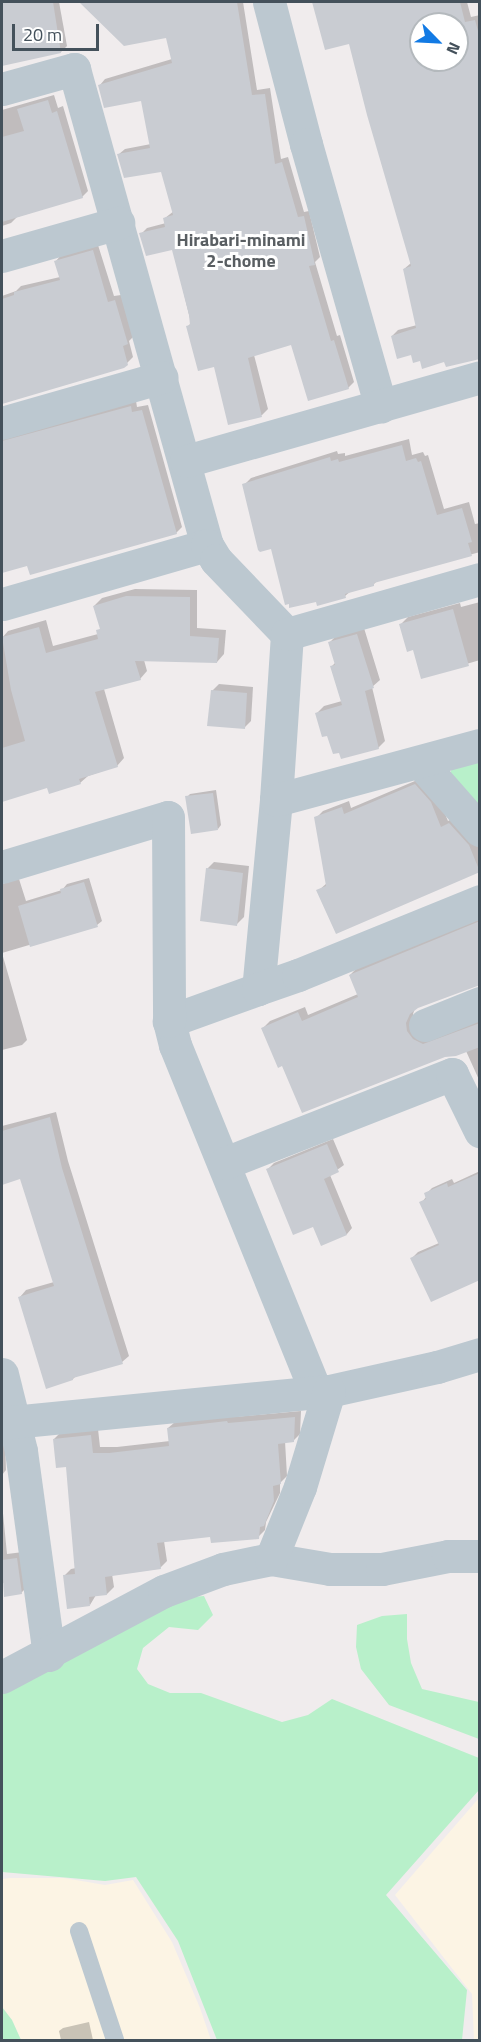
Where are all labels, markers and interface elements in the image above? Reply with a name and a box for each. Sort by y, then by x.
scale bar [15,12,102,50]
north arrow [409,12,469,72]
text: 20 m [23,21,62,48]
text: N [440,39,467,58]
district label: Hirabari-minami 2-chome [176,230,306,272]

